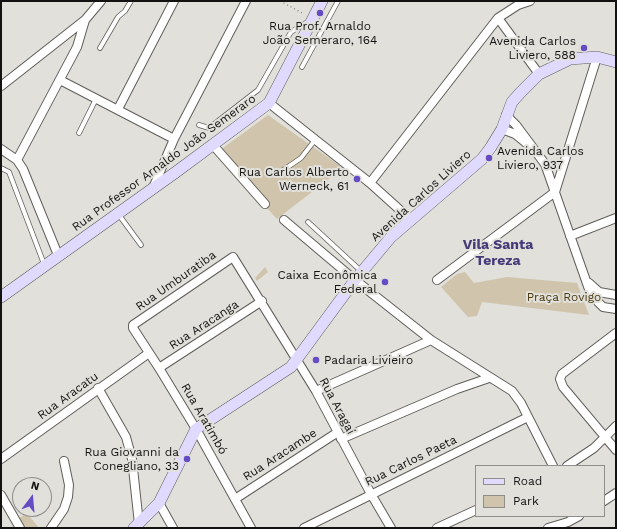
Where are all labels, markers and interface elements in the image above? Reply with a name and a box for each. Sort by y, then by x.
marker: Rua Prof. Arnaldo João Semeraro, 164 [315,8,325,18]
place label: Rua Prof. Arnaldo João Semeraro, 164 [263,19,377,47]
place label: Avenida Carlos Liviero, 588 [489,34,576,62]
marker: Avenida Carlos Liviero, 588 [579,43,589,53]
street label: Rua Professor Arnaldo João Semeraro [69,92,259,234]
place label: Avenida Carlos Liviero, 937 [497,144,584,172]
street label: Avenida Carlos Liviero [368,147,474,245]
marker: Avenida Carlos Liviero, 937 [484,153,494,163]
place label: Rua Carlos Alberto Werneck, 61 [239,165,349,193]
marker: Rua Carlos Alberto Werneck, 61 [352,174,362,184]
district label: Vila Santa Tereza [463,237,533,270]
street label: Rua Umburatiba [133,248,219,314]
place label: Caixa Econômica Federal [278,268,377,296]
marker: Caixa Econômica Federal [380,277,390,287]
park label: Praça Rovigo [527,290,601,304]
street label: Rua Aracanga [167,297,241,353]
place label: Padaria Livieiro [324,353,413,367]
marker: Padaria Livieiro [311,355,321,365]
street label: Rua Aracatu [35,369,101,423]
street label: Rua Aragaí [316,375,358,437]
street label: Rua Aratimbó [178,381,230,457]
street label: Rua Aracambe [240,426,320,484]
street label: Rua Carlos Paeta [363,433,459,489]
place label: Rua Giovanni da Conegliano, 33 [84,445,179,473]
marker: Rua Giovanni da Conegliano, 33 [182,454,192,464]
legend [475,465,605,517]
text: Road [513,474,542,488]
north arrow [12,477,52,517]
text: N [29,479,41,493]
text: Park [513,494,539,508]

